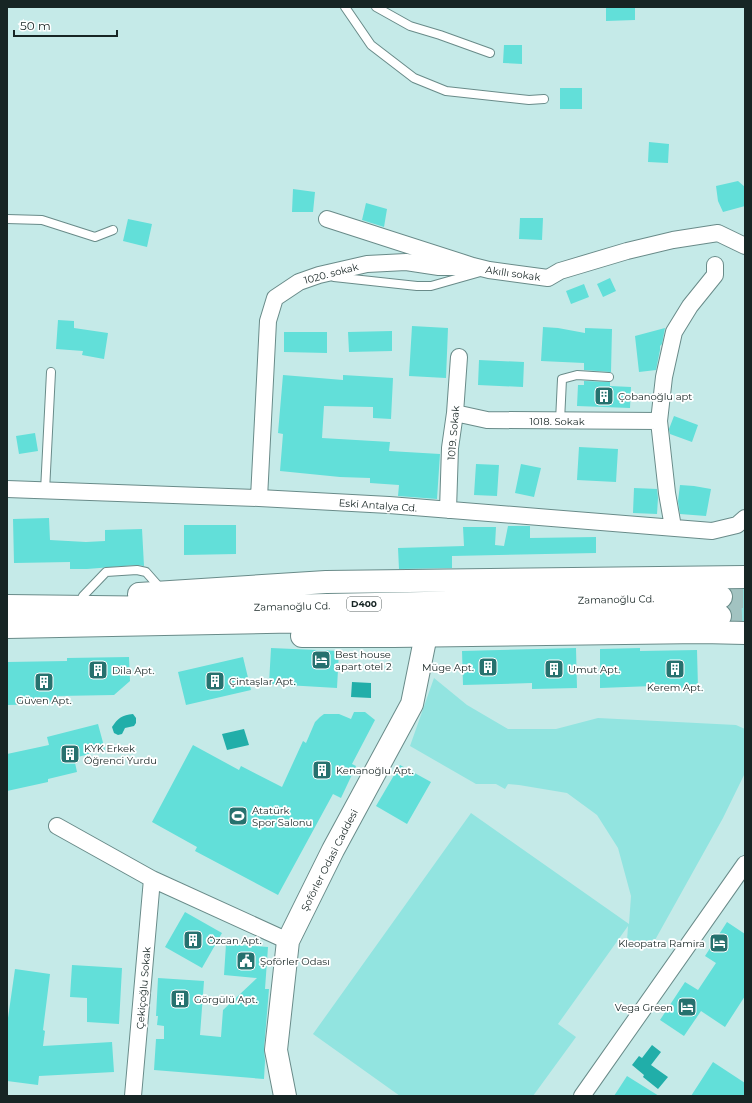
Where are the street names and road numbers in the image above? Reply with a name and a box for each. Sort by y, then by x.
street label: 1020. sokak [302,260,360,287]
street label: Akıllı sokak [485,263,541,284]
street label: 1019. Sokak [445,405,462,461]
street label: 1018. Sokak [529,415,585,428]
street label: Eski Antalya Cd. [338,496,418,515]
street label: Zamanoğlu Cd. [578,592,654,607]
road number: D400 [347,597,381,611]
street label: Zamanoğlu Cd. [254,599,330,614]
street label: Şoförler Odasi Caddesi [298,807,361,913]
street label: Çekiçoğlu Sokak [133,946,154,1030]

